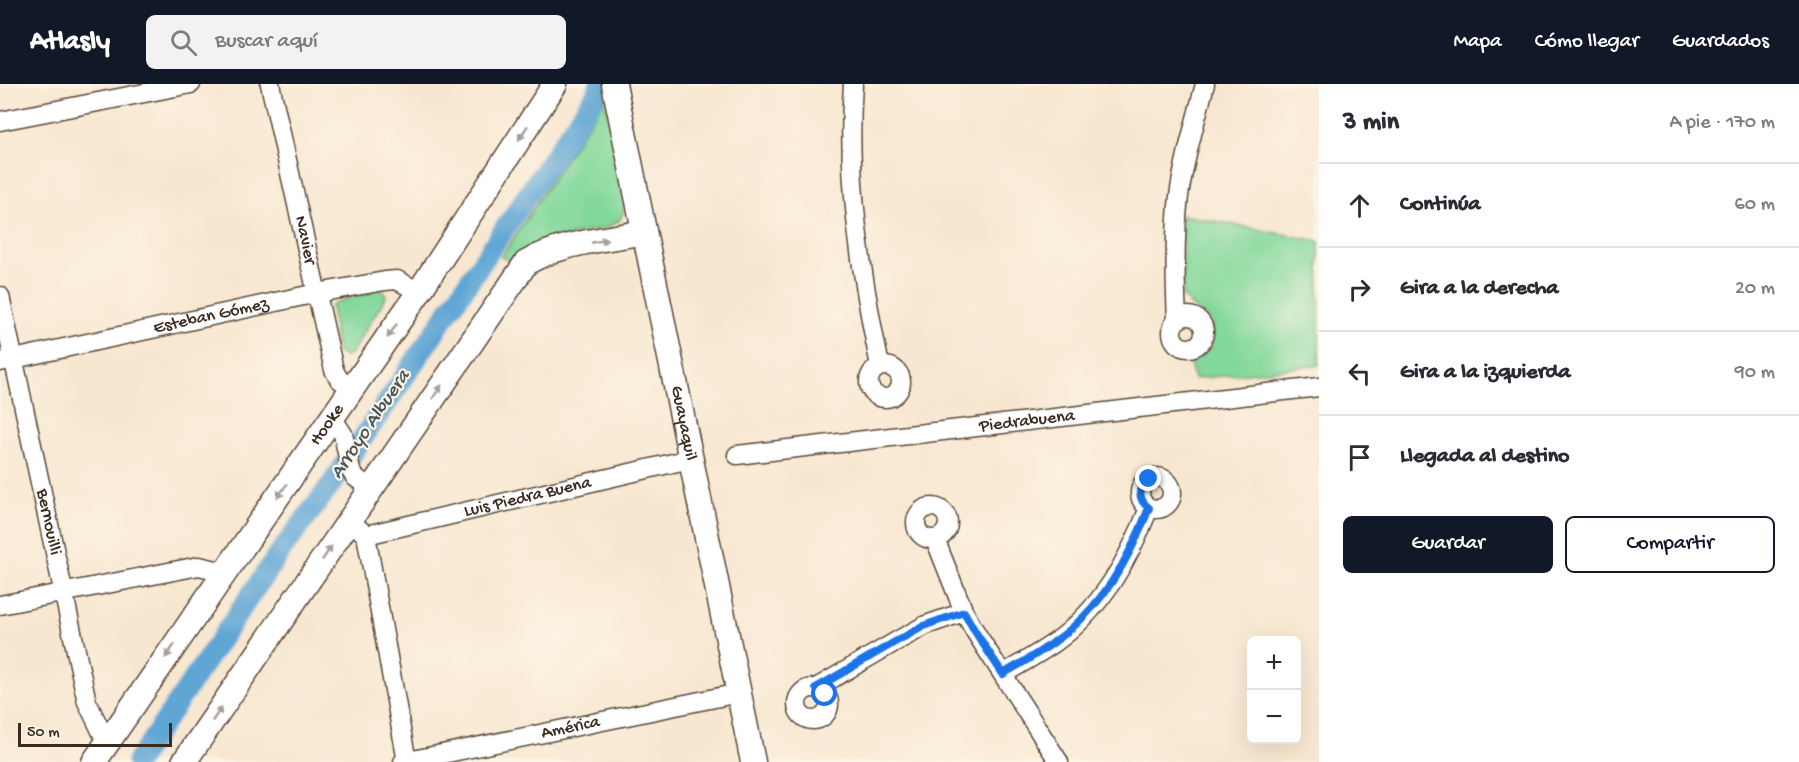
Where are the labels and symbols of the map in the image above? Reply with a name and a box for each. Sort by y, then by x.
one-way arrow [518,125,529,141]
street label: Navier [289,214,321,268]
one-way arrow [591,236,610,245]
street label: Esteban Gómez [151,293,272,339]
one-way arrow [387,323,398,339]
water label: Arroyo Albuera [326,365,417,484]
one-way arrow [431,384,443,400]
street label: Guayaquil [666,384,701,462]
street label: Hooke [305,399,349,450]
street label: Piedrabuena [977,405,1077,437]
route end [1135,465,1161,491]
street label: Luis Piedra Buena [462,472,594,522]
one-way arrow [276,483,288,499]
street label: Bernouilli [31,486,66,557]
one-way arrow [321,545,333,561]
one-way arrow [164,643,176,659]
route start [811,680,837,706]
one-way arrow [211,706,223,722]
street label: América [539,711,603,744]
scale bar [18,720,172,748]

